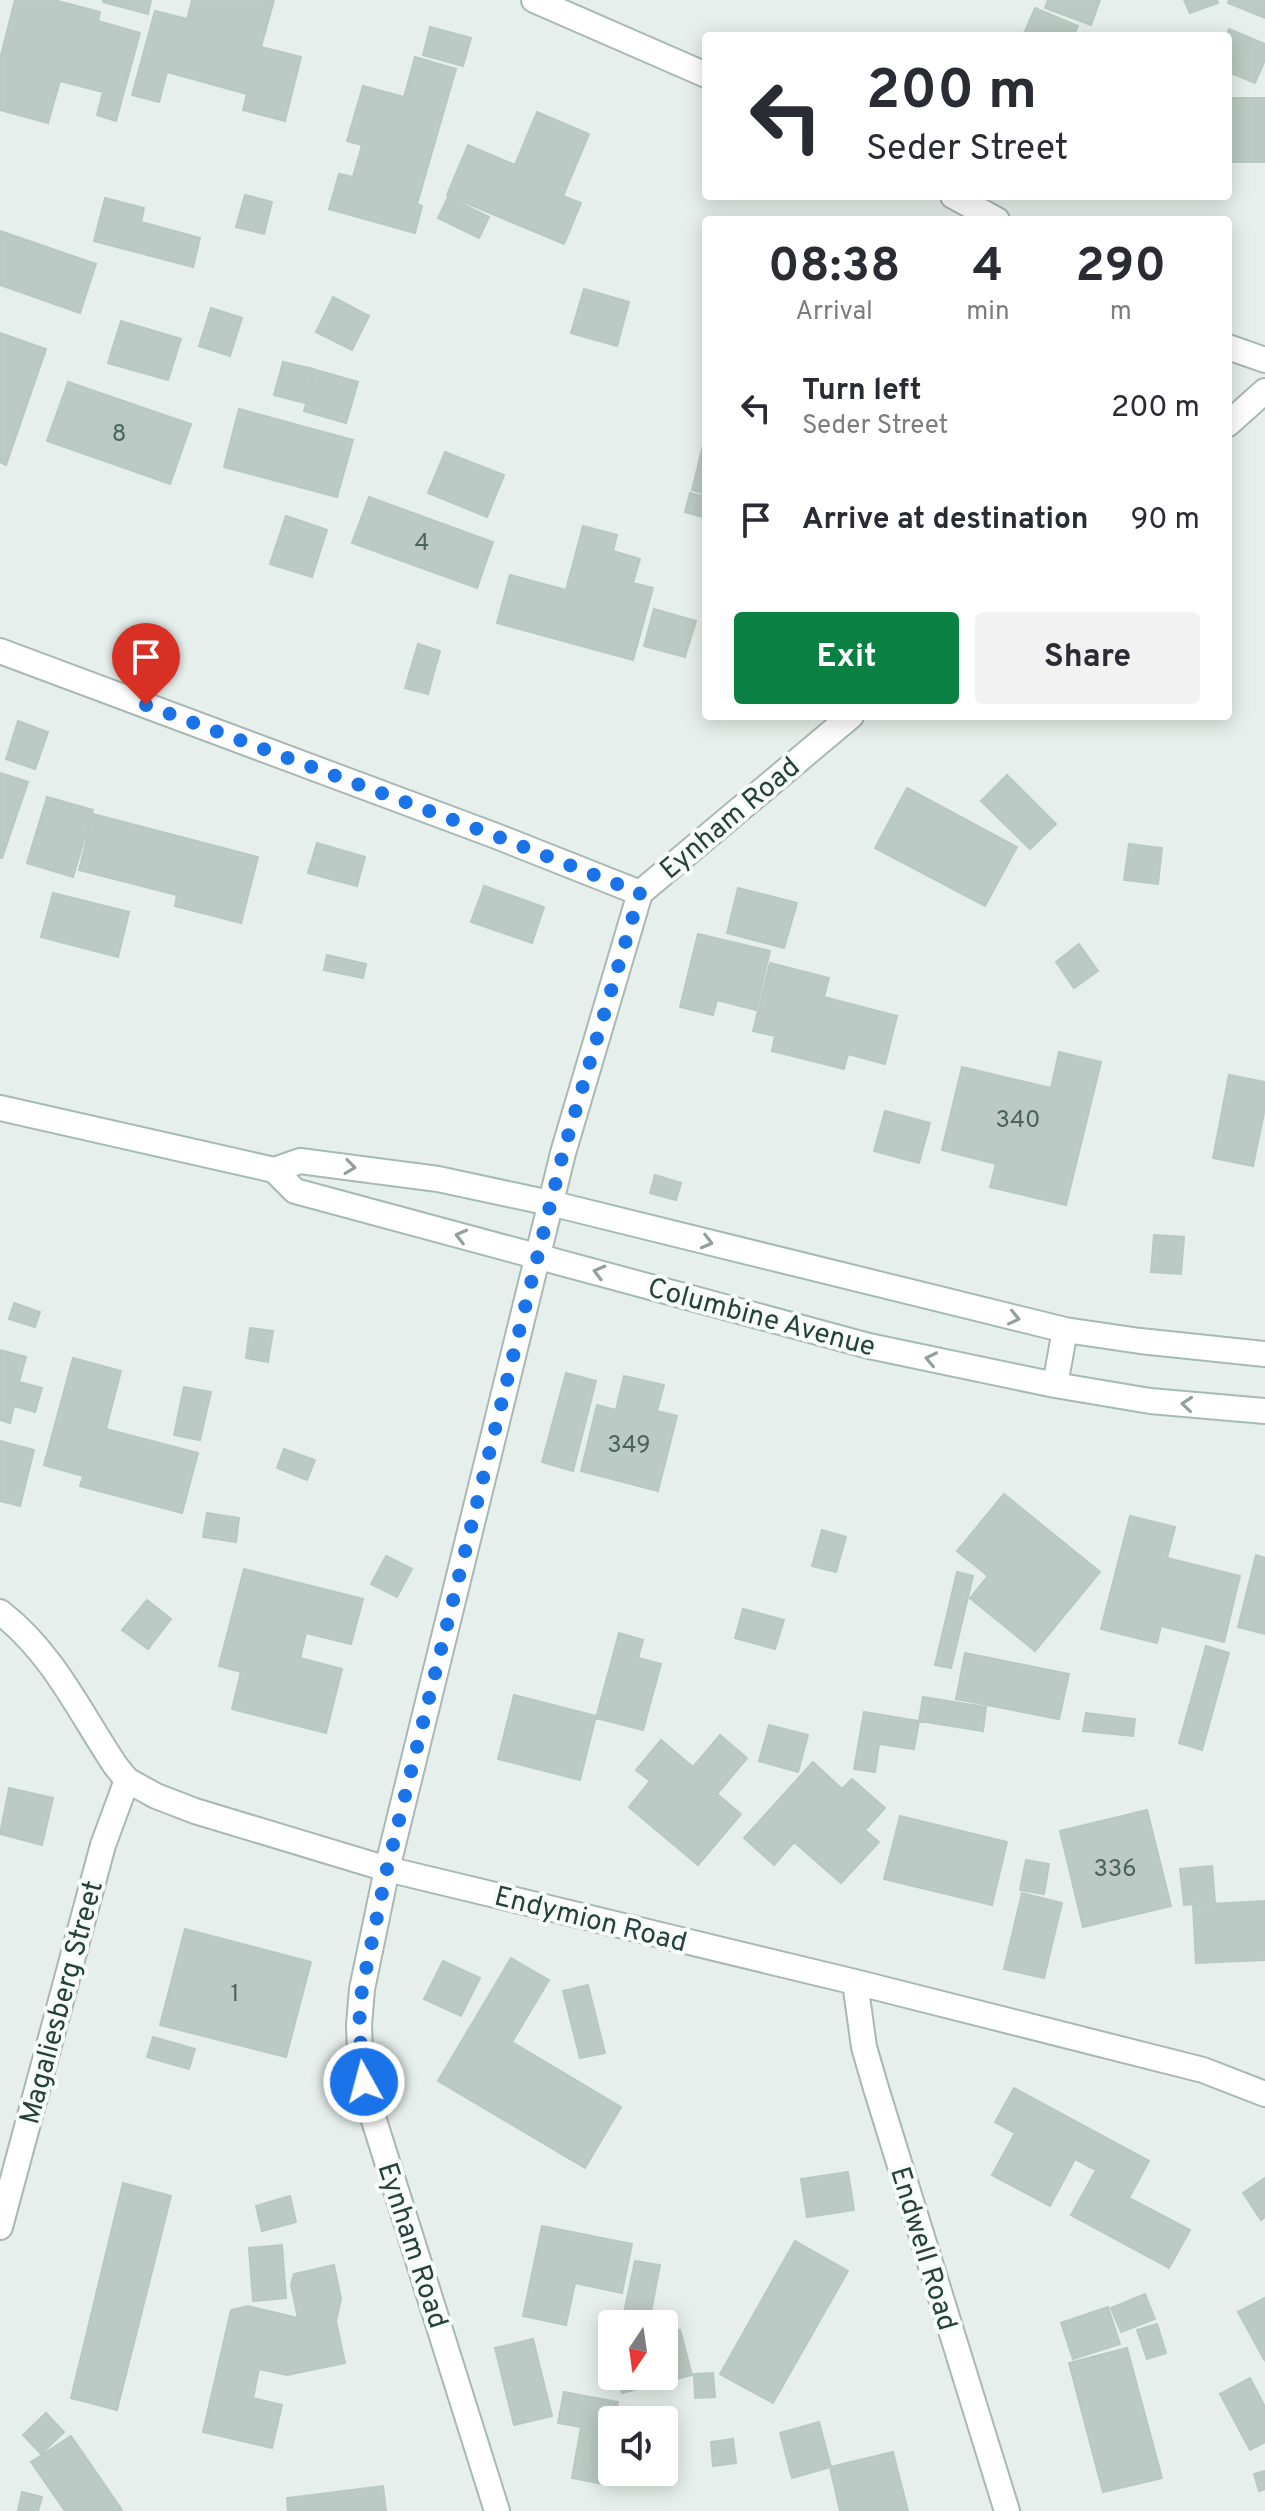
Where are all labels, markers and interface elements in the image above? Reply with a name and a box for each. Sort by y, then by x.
text: 200 m [866,58,1037,128]
icon: left [734,64,838,168]
text: Seder Street [866,127,1068,173]
text: 08:38 [768,238,900,298]
text: 4 [972,238,1003,298]
text: 290 [1075,238,1166,298]
text: Arrival [795,296,873,329]
text: min [966,296,1010,329]
text: m [1110,296,1132,329]
text: Turn left [802,373,922,410]
icon: left [734,386,778,430]
text: 200 m [1111,390,1200,427]
text: Seder Street [802,410,948,443]
house number: 8 [112,420,126,450]
icon: arrive [734,498,778,542]
text: Arrive at destination [802,502,1088,539]
text: 90 m [1131,502,1200,539]
house number: 4 [415,529,429,559]
button: Exit [734,612,959,704]
button: Share [975,612,1200,704]
pin [112,623,180,705]
icon: arrive [124,635,168,679]
street label: Eynham Road [653,750,808,888]
house number: 340 [996,1106,1040,1136]
one-way arrow [344,1159,357,1176]
one-way arrow [455,1229,469,1246]
one-way arrow [700,1232,714,1249]
one-way arrow [592,1265,606,1281]
street label: Columbine Avenue [644,1271,879,1367]
one-way arrow [1007,1309,1020,1326]
one-way arrow [925,1351,939,1368]
one-way arrow [1180,1396,1193,1413]
house number: 349 [607,1431,651,1461]
house number: 336 [1093,1855,1137,1885]
street label: Magaliesberg Street [13,1877,113,2129]
street label: Endymion Road [490,1880,690,1962]
house number: 1 [231,1980,239,2010]
position arrow [322,2040,406,2124]
street label: Eynham Road [367,2158,455,2333]
street label: Endwell Road [880,2163,964,2335]
north arrow [598,2310,678,2390]
map controls [598,2310,678,2486]
button: sound [598,2406,678,2486]

